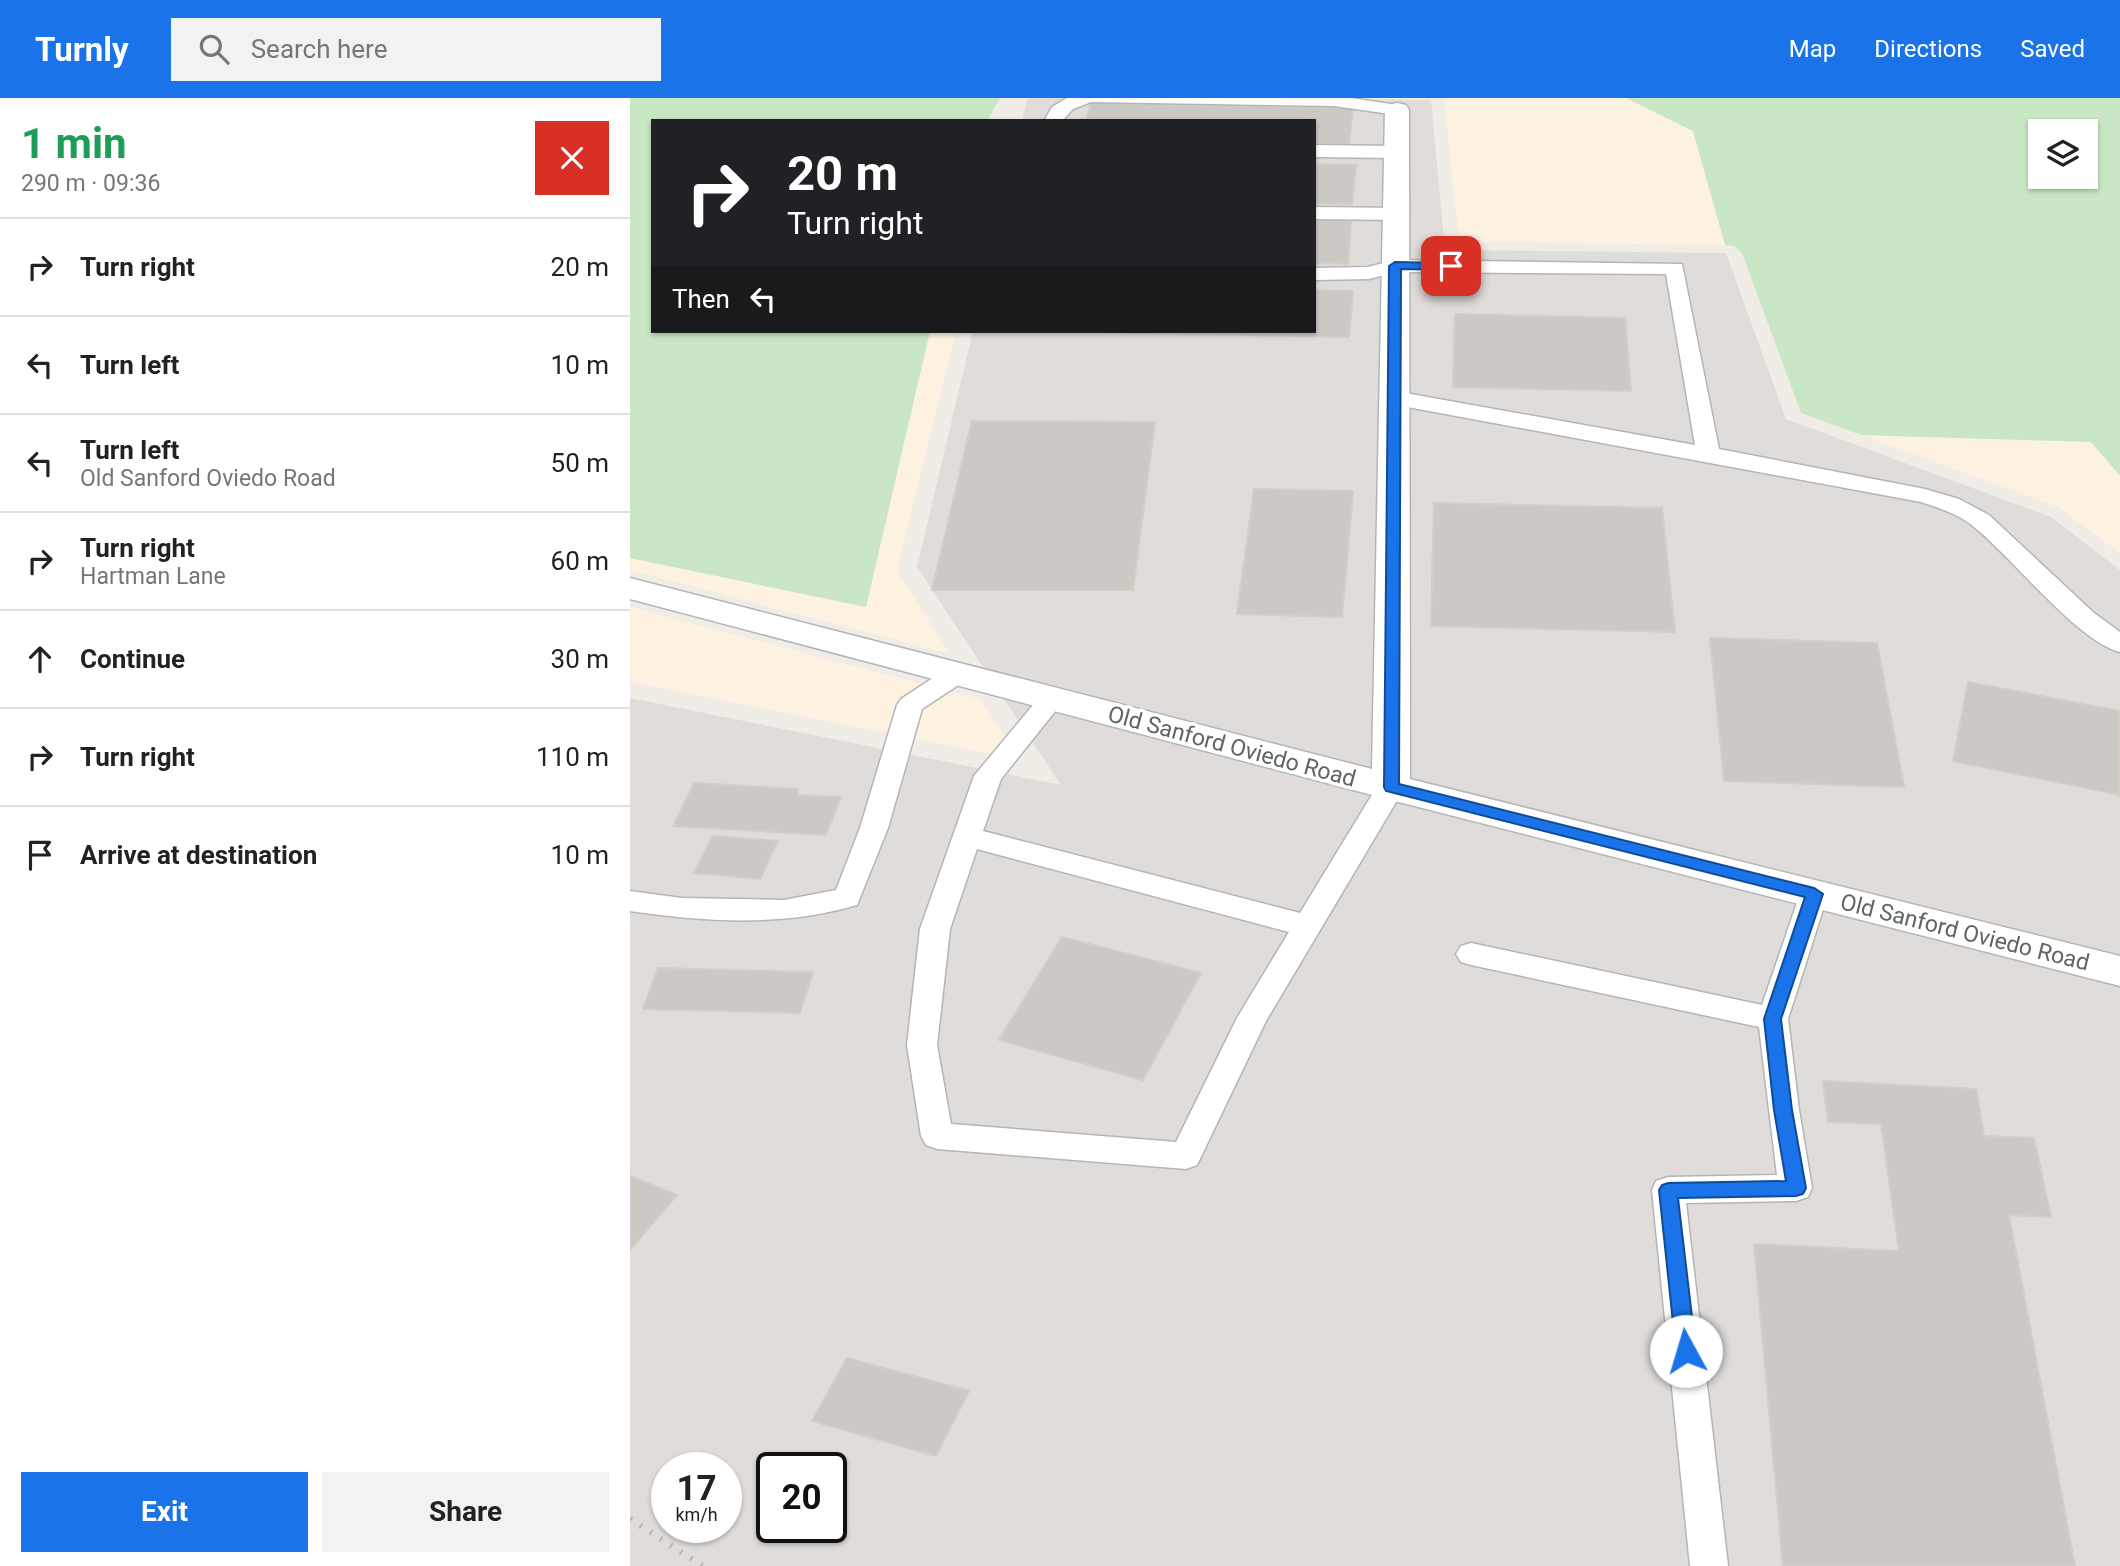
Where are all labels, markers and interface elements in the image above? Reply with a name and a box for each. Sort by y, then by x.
search box [171,18,661,81]
text: Turnly [35,30,129,69]
icon: search [195,30,233,68]
text: Search here [251,34,387,64]
text: Map [1789,35,1836,63]
text: Directions [1874,35,1982,63]
text: Saved [2020,35,2085,63]
text: 1 min [21,119,127,168]
map controls [2028,119,2098,189]
button: layers [2028,119,2098,189]
button: close [535,121,609,195]
text: 20 m [787,145,898,202]
icon: right [672,147,763,238]
text: 290 m · 09:36 [21,170,160,197]
text: Turn right [787,204,923,242]
pin [1421,236,1481,296]
icon: arrive [1432,247,1470,285]
icon: right [21,248,59,286]
text: Turn right [80,252,195,282]
text: 20 m [551,252,609,282]
icon: left [744,280,782,318]
text: Then [672,284,730,314]
icon: left [21,346,59,384]
text: Turn left [80,350,179,380]
text: 10 m [551,350,609,380]
text: Turn left [80,435,179,465]
icon: left [21,444,59,482]
text: 50 m [551,448,609,478]
text: Old Sanford Oviedo Road [80,465,336,492]
text: Turn right [80,533,195,563]
icon: right [21,542,59,580]
text: 60 m [551,546,609,576]
text: Hartman Lane [80,563,226,590]
icon: ahead [21,640,59,678]
text: Continue [80,644,185,674]
text: 30 m [551,644,609,674]
street label: Old Sanford Oviedo Road [1105,700,1359,793]
icon: right [21,738,59,776]
text: Turn right [80,742,195,772]
text: 110 m [536,742,609,772]
icon: arrive [21,836,59,874]
text: Arrive at destination [80,840,317,870]
text: 10 m [551,840,609,870]
street label: Old Sanford Oviedo Road [1838,888,2092,977]
position arrow [1649,1314,1723,1388]
speed limit sign: 20 [756,1452,847,1543]
text: 17 [676,1468,717,1509]
button: Exit [21,1472,308,1552]
button: Share [322,1472,609,1552]
text: km/h [675,1504,718,1525]

